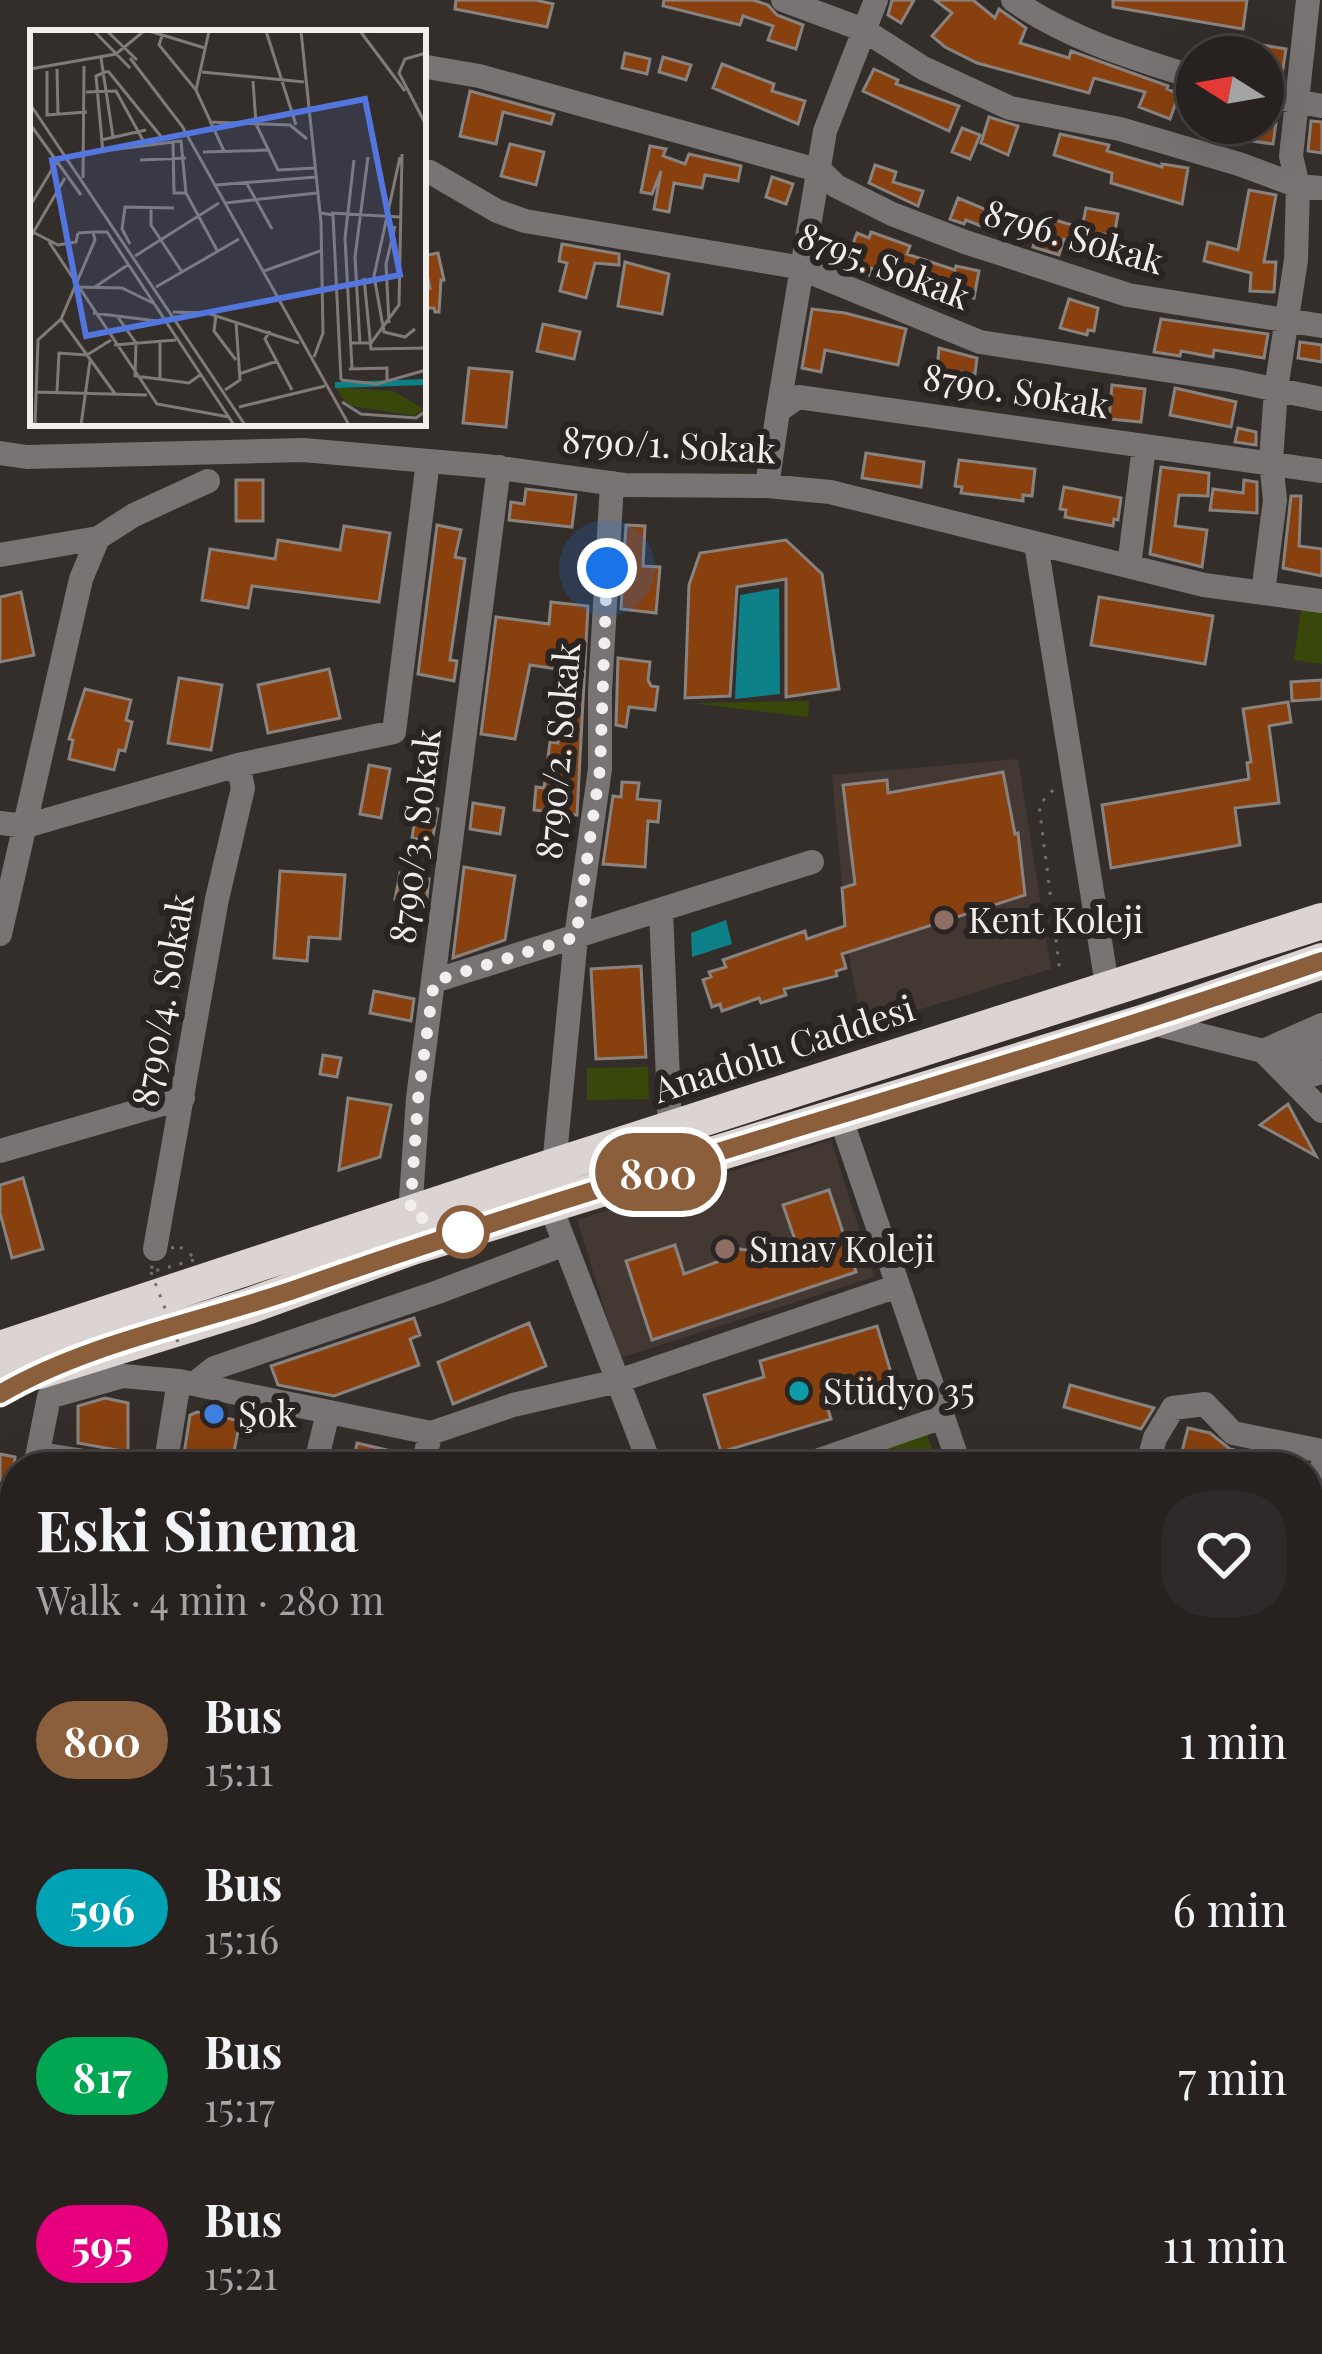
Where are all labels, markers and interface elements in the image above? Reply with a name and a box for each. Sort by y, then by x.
inset map [30,30,426,426]
north arrow [1176,36,1284,144]
map controls [1176,36,1284,144]
street label: 8796. Sokak [979,187,1170,284]
street label: 8795. Sokak [792,209,978,319]
street label: 8790. Sokak [920,351,1113,427]
street label: 8790/1. Sokak [561,413,777,473]
your location [577,538,637,598]
street label: 8790/2. Sokak [523,640,589,861]
street label: 8790/3. Sokak [376,725,450,946]
street label: 8790/4. Sokak [119,889,203,1110]
place label: Kent Koleji [968,894,1144,942]
marker: Kent Koleji [931,907,957,933]
street label: Anadolu Caddesi [646,982,920,1112]
line badge: 800 [589,1133,727,1211]
text: 800 [619,1144,697,1200]
unlabelled marker [438,1207,488,1257]
place label: Sınav Koleji [749,1223,935,1271]
marker: Sınav Koleji [712,1236,738,1262]
place label: Stüdyo 35 [823,1365,975,1413]
marker: Stüdyo 35 [786,1378,812,1404]
place label: Şok [238,1388,297,1436]
marker: Şok [201,1401,227,1427]
text: Eski Sinema [36,1490,359,1566]
button: heart [1161,1491,1287,1617]
text: Walk · 4 min · 280 m [36,1573,385,1625]
text: Bus [204,1684,282,1744]
text: 1 min [1179,1710,1287,1770]
text: 800 [63,1712,141,1768]
text: 15:11 [204,1744,273,1796]
text: Bus [204,1852,282,1912]
text: 6 min [1173,1878,1287,1938]
text: 596 [69,1880,135,1936]
text: 15:16 [204,1912,279,1964]
text: Bus [204,2020,282,2080]
text: 7 min [1178,2046,1287,2106]
text: 817 [73,2048,131,2104]
text: 15:17 [204,2080,275,2132]
text: Bus [204,2188,282,2248]
text: 11 min [1162,2214,1287,2274]
text: 595 [71,2216,133,2272]
text: 15:21 [204,2248,278,2300]

